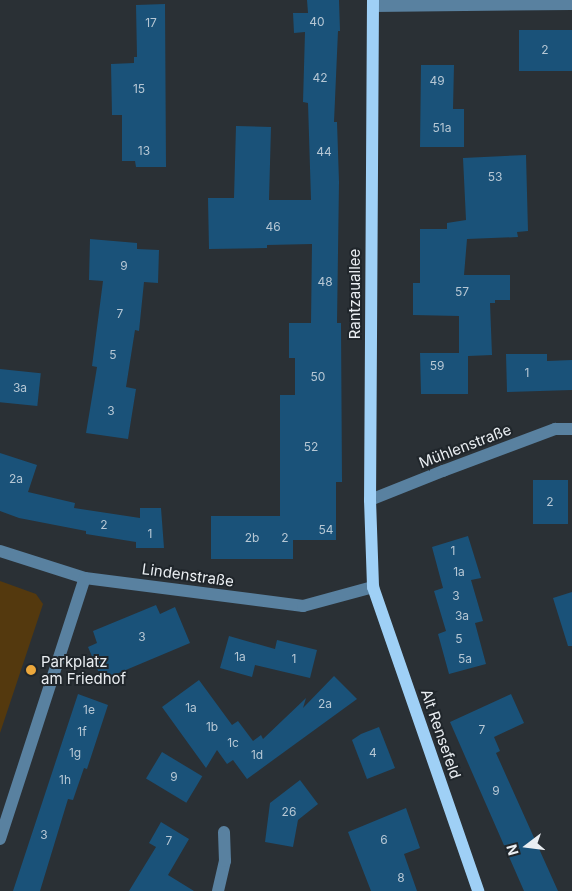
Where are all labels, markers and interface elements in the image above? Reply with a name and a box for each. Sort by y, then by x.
house number: 40 [309,15,325,29]
house number: 17 [145,16,157,30]
house number: 2 [541,43,549,57]
house number: 42 [312,71,328,85]
house number: 49 [429,74,445,88]
house number: 15 [133,82,145,96]
house number: 51a [433,121,451,135]
house number: 13 [138,144,150,158]
house number: 44 [316,145,332,159]
house number: 53 [488,170,502,184]
house number: 46 [265,220,281,234]
street label: Rantzauallee [346,249,364,339]
house number: 9 [120,259,128,273]
house number: 48 [317,275,333,289]
house number: 57 [455,285,469,299]
house number: 7 [117,307,123,321]
house number: 5 [109,348,117,362]
house number: 59 [430,359,444,373]
house number: 1 [525,366,529,380]
house number: 50 [311,370,325,384]
house number: 3a [13,381,27,395]
house number: 3 [107,404,115,418]
street label: Mühlenstraße [416,420,514,472]
house number: 52 [304,440,318,454]
house number: 2a [9,472,23,486]
house number: 2 [546,495,554,509]
house number: 2 [100,518,108,532]
house number: 54 [318,523,334,537]
house number: 1 [148,527,152,541]
house number: 2b [245,531,259,545]
house number: 2 [281,531,289,545]
house number: 1 [451,544,455,558]
street label: Lindenstraße [141,560,235,590]
house number: 1a [453,565,465,579]
house number: 3 [452,589,460,603]
house number: 3a [455,609,469,623]
house number: 3 [138,630,146,644]
house number: 5 [455,632,463,646]
house number: 1a [234,650,246,664]
place label: Parkplatz am Friedhof [41,652,126,687]
house number: 1 [292,652,296,666]
house number: 5a [458,652,472,666]
marker: Parkplatz am Friedhof [25,664,37,676]
street label: Alt Rensefeld [417,687,465,781]
house number: 2a [318,697,332,711]
house number: 1a [185,701,197,715]
house number: 1e [83,703,95,717]
house number: 1b [206,720,218,734]
house number: 7 [479,723,485,737]
house number: 1f [77,725,87,739]
house number: 1c [227,736,239,750]
house number: 1g [69,746,81,760]
house number: 4 [369,746,377,760]
house number: 1d [251,748,263,762]
house number: 9 [170,770,178,784]
house number: 1h [59,773,71,787]
house number: 9 [492,784,500,798]
house number: 26 [282,805,296,819]
north arrow [502,821,552,871]
house number: 3 [40,828,48,842]
house number: 6 [380,833,388,847]
house number: 7 [166,834,172,848]
text: N [502,843,522,857]
house number: 8 [397,871,405,885]

